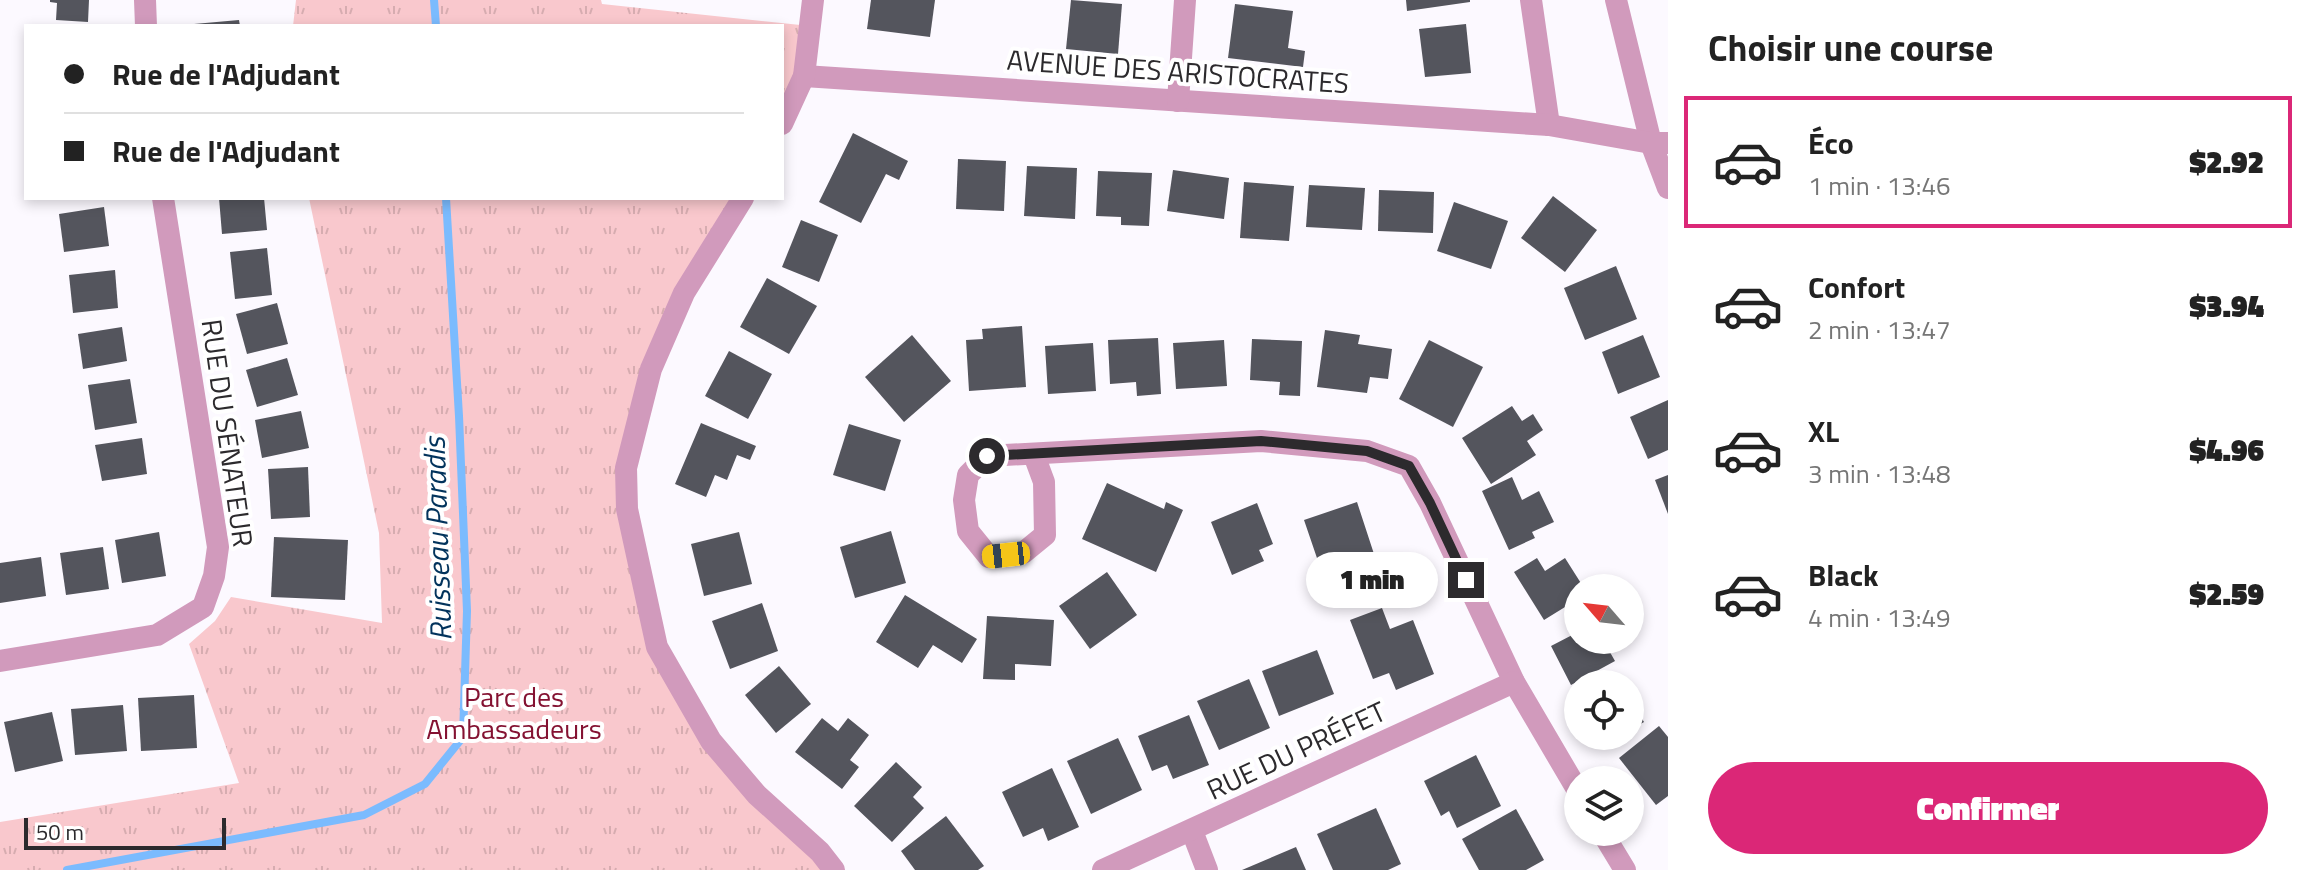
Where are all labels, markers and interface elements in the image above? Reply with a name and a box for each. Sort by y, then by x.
text: Choisir une course [1708,20,1993,75]
street label: AVENUE DES ARISTOCRATES [1006,38,1350,104]
text: Rue de l'Adjudant [112,51,340,97]
text: Éco [1808,120,1854,166]
icon: car [1712,126,1784,198]
text: Rue de l'Adjudant [112,128,340,174]
text: $2.92 [2190,139,2264,185]
text: 1 min · 13:46 [1808,166,1951,205]
text: Confort [1808,264,1905,310]
icon: car [1712,270,1784,342]
text: $3.94 [2190,283,2264,329]
text: 2 min · 13:47 [1808,310,1951,349]
street label: RUE DU SÉNATEUR [191,316,265,550]
text: XL [1808,408,1839,454]
icon: car [1712,414,1784,486]
text: $4.96 [2190,427,2264,473]
water label: Ruisseau Paradis [410,434,464,642]
route start [969,438,1005,474]
text: 3 min · 13:48 [1808,454,1951,493]
car [981,541,1031,569]
callout: 1 min [1306,552,1438,608]
text: Black [1808,552,1879,598]
icon: car [1712,558,1784,630]
text: 1 min [1340,560,1404,599]
route end [1448,562,1484,598]
text: $2.59 [2190,571,2264,617]
north arrow [1564,574,1644,654]
map controls [1564,574,1644,846]
text: 4 min · 13:49 [1808,598,1951,637]
button: locate [1564,670,1644,750]
park label: Parc des Ambassadeurs [426,675,602,750]
street label: RUE DU PRÉFET [1199,690,1393,810]
button: Confirmer [1708,762,2268,854]
button: layers [1564,766,1644,846]
scale bar [24,814,226,850]
text: 50 m [36,815,84,849]

